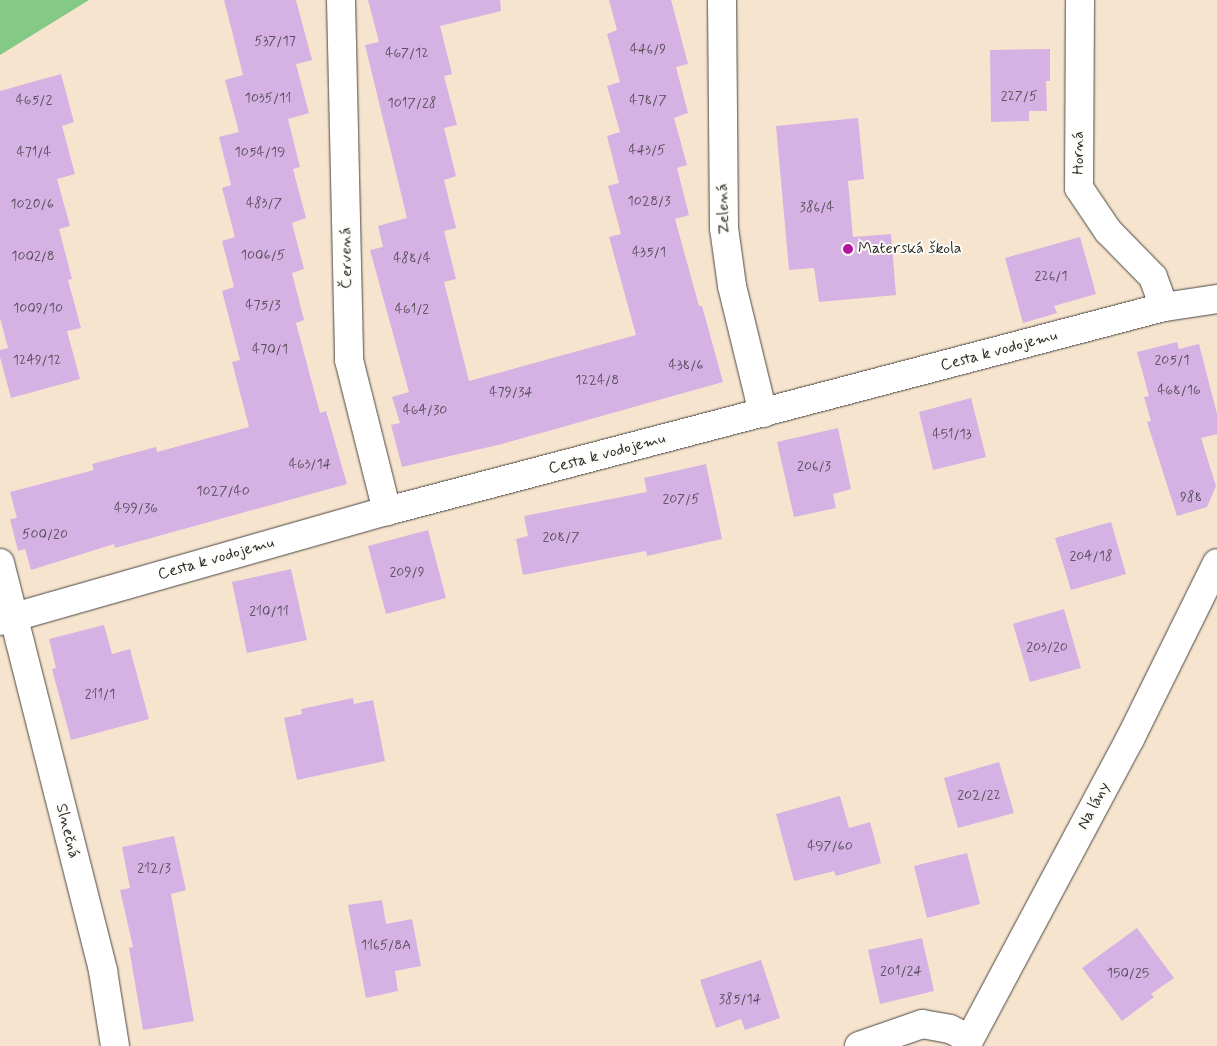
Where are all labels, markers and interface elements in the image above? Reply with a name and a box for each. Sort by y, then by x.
house number: 537/17 [254,33,296,49]
house number: 446/9 [630,41,666,57]
house number: 467/12 [385,45,429,61]
house number: 227/5 [1001,88,1037,104]
house number: 1035/11 [245,90,291,106]
house number: 465/2 [16,92,52,108]
house number: 478/7 [629,92,667,108]
house number: 1017/28 [388,95,436,111]
street label: Horná [1069,131,1089,175]
house number: 443/5 [629,142,665,158]
house number: 471/4 [17,144,51,160]
house number: 1054/19 [235,144,285,160]
street label: Zelená [714,183,734,235]
house number: 1028/3 [628,193,670,209]
house number: 483/7 [246,195,282,211]
house number: 1020/6 [10,196,54,212]
house number: 386/4 [800,199,834,215]
street label: Červená [337,227,357,289]
place label: Materská škola [858,239,962,259]
marker: Materská škola [842,243,854,255]
house number: 435/1 [632,244,666,260]
house number: 1006/5 [241,247,285,263]
house number: 1002/8 [11,248,55,264]
house number: 488/4 [393,250,431,266]
house number: 226/1 [1034,268,1068,284]
house number: 475/3 [245,297,281,313]
house number: 1009/10 [13,300,63,316]
house number: 461/2 [395,301,429,317]
street label: Cesta k vodojemu [941,327,1057,375]
house number: 470/1 [252,341,288,357]
house number: 1249/12 [13,352,61,368]
house number: 205/1 [1154,352,1190,368]
house number: 438/6 [669,357,703,373]
house number: 1224/8 [575,372,619,388]
house number: 468/16 [1157,382,1201,398]
house number: 479/34 [489,384,533,400]
house number: 464/30 [403,402,447,418]
house number: 451/13 [932,426,972,442]
street label: Cesta k vodojemu [549,430,665,478]
house number: 463/14 [289,456,331,472]
house number: 206/3 [797,458,831,474]
house number: 1027/40 [196,483,250,499]
house number: 988 [1180,489,1202,505]
house number: 207/5 [662,491,700,507]
house number: 499/36 [114,500,158,516]
house number: 500/20 [22,526,68,542]
house number: 208/7 [542,529,580,545]
street label: Cesta k vodojemu [158,534,274,584]
house number: 204/18 [1069,548,1113,564]
house number: 209/9 [389,564,425,580]
house number: 210/11 [249,603,289,619]
house number: 203/20 [1026,639,1068,655]
house number: 211/1 [85,686,115,702]
street label: Na lány [1074,779,1114,833]
house number: 202/22 [957,787,1001,803]
street label: Slnečná [51,802,83,860]
house number: 497/60 [807,838,853,854]
house number: 212/3 [137,860,171,876]
house number: 1165/8A [361,937,411,953]
house number: 201/24 [880,963,922,979]
house number: 150/25 [1107,965,1149,981]
house number: 385/14 [719,991,761,1007]

